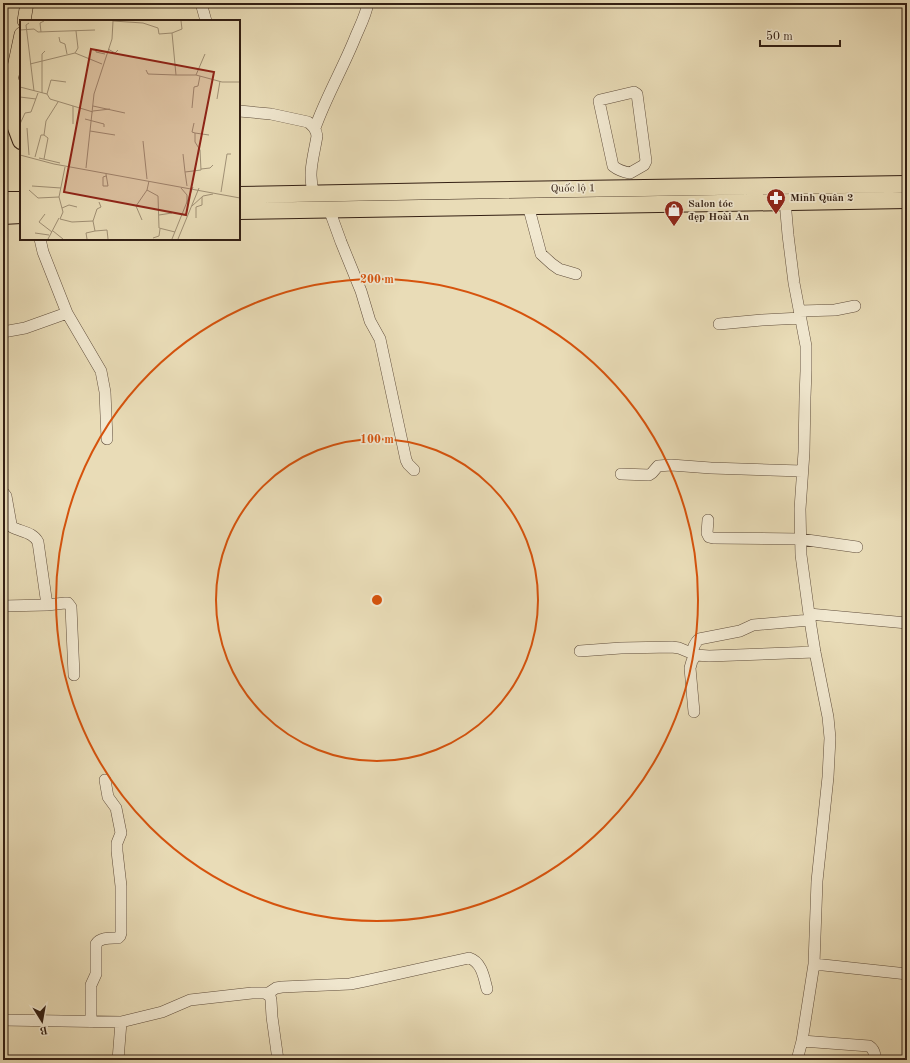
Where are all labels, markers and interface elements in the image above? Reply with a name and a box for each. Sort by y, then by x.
inset map [20,20,240,240]
scale bar [760,22,840,48]
text: 50 m [766,30,793,43]
street label: Quốc lộ 1 [550,182,595,195]
pharmacy icon: Minh Quân 2 [765,187,787,215]
place label: Minh Quân 2 [790,193,853,204]
shop icon: Salon tóc đẹp Hoài An [663,199,685,227]
place label: Salon tóc đẹp Hoài An [688,199,749,223]
text: 200 m [360,274,394,286]
text: 100 m [360,434,394,446]
centre of rings [370,593,384,607]
north arrow [22,1001,62,1041]
text: B [39,1023,49,1036]

